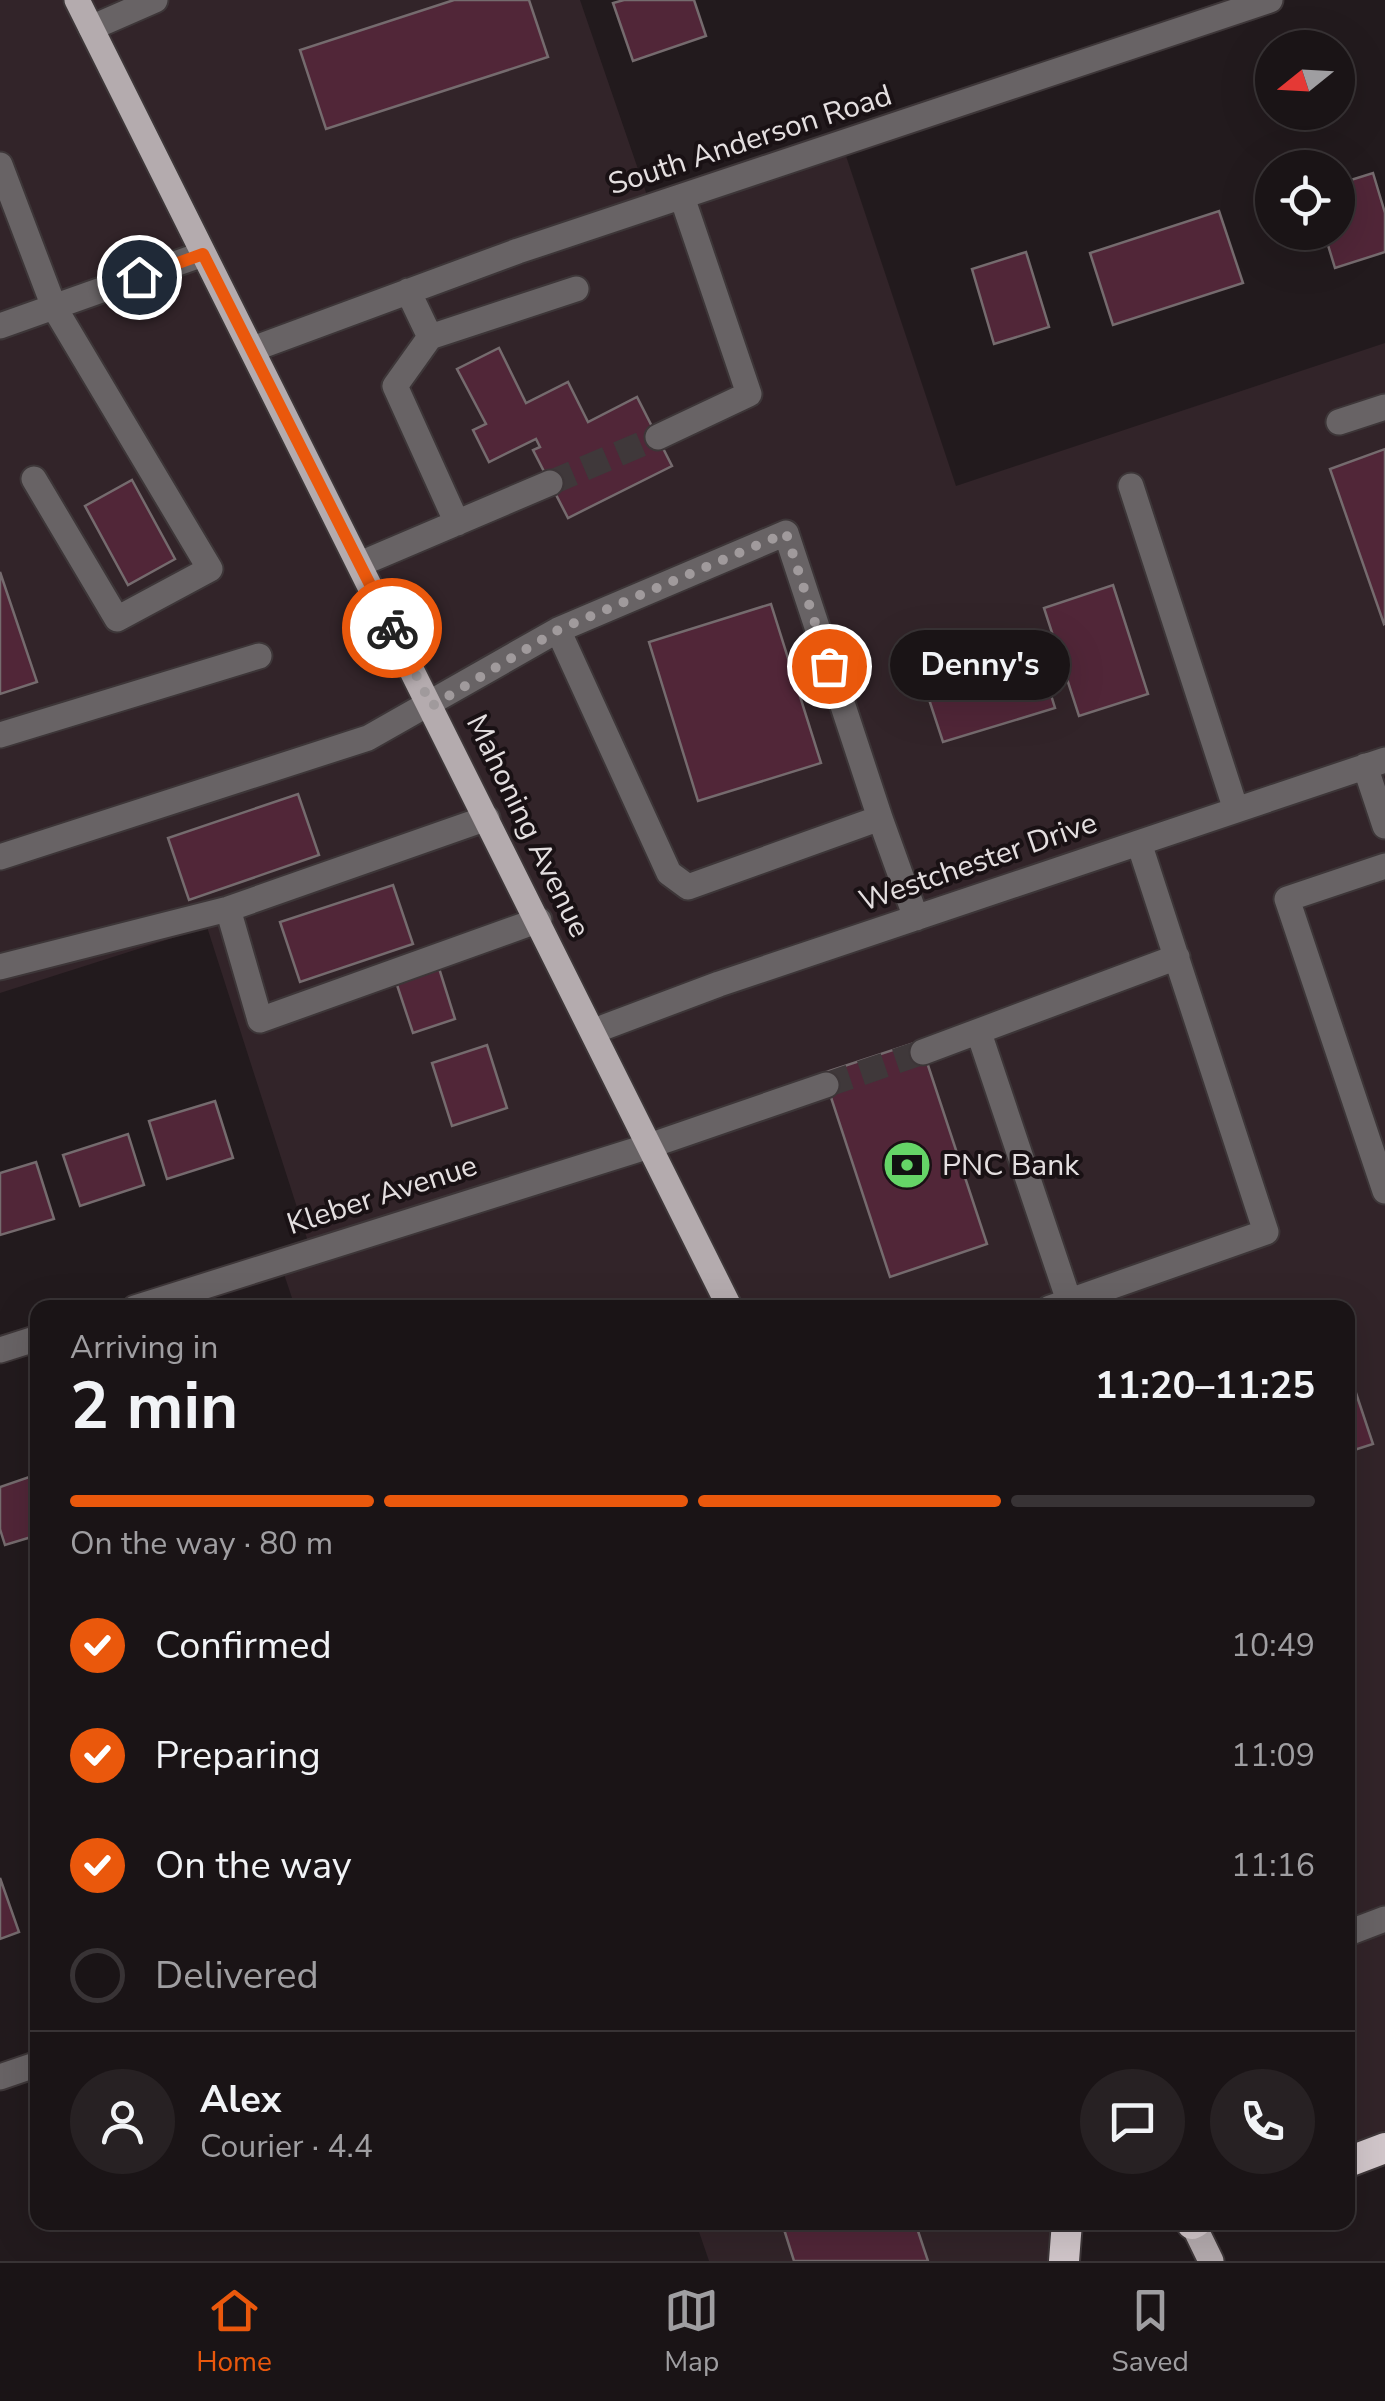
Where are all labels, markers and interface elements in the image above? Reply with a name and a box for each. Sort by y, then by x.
north arrow [1255,30,1355,130]
map controls [1255,30,1355,250]
street label: South Anderson Road [603,75,897,205]
button: locate [1255,150,1355,250]
pin [97,235,182,320]
icon: home [112,250,167,305]
courier [342,578,442,678]
icon: bike [365,601,420,656]
pin [787,624,872,709]
callout: Denny's [889,631,1069,701]
icon: bag [802,639,857,694]
text: Denny's [920,643,1040,686]
street label: Mahoning Avenue [456,707,600,945]
street label: Westchester Drive [854,802,1102,922]
bank icon: PNC Bank [881,1139,933,1191]
street label: Kleber Avenue [282,1145,482,1245]
place label: PNC Bank [942,1145,1080,1186]
text: Arriving in [70,1326,218,1369]
text: 11:20–11:25 [1095,1360,1315,1411]
text: 2 min [70,1362,238,1451]
text: On the way · 80 m [70,1522,333,1565]
icon: check [70,1618,125,1673]
text: Confirmed [155,1620,332,1671]
text: 10:49 [1231,1624,1315,1667]
icon: check [70,1728,125,1783]
text: Preparing [155,1730,321,1781]
text: 11:09 [1231,1734,1315,1777]
icon: check [70,1838,125,1893]
text: On the way [155,1840,351,1891]
text: 11:16 [1231,1844,1315,1887]
text: Delivered [155,1950,319,2001]
button: person [70,2069,175,2174]
button: chat [1080,2069,1185,2174]
button: phone [1210,2069,1315,2174]
text: Alex [200,2074,281,2125]
text: Courier · 4.4 [200,2125,373,2168]
tab: Home [196,2283,272,2381]
tab: Map [664,2283,719,2381]
tab: Saved [1111,2283,1189,2381]

